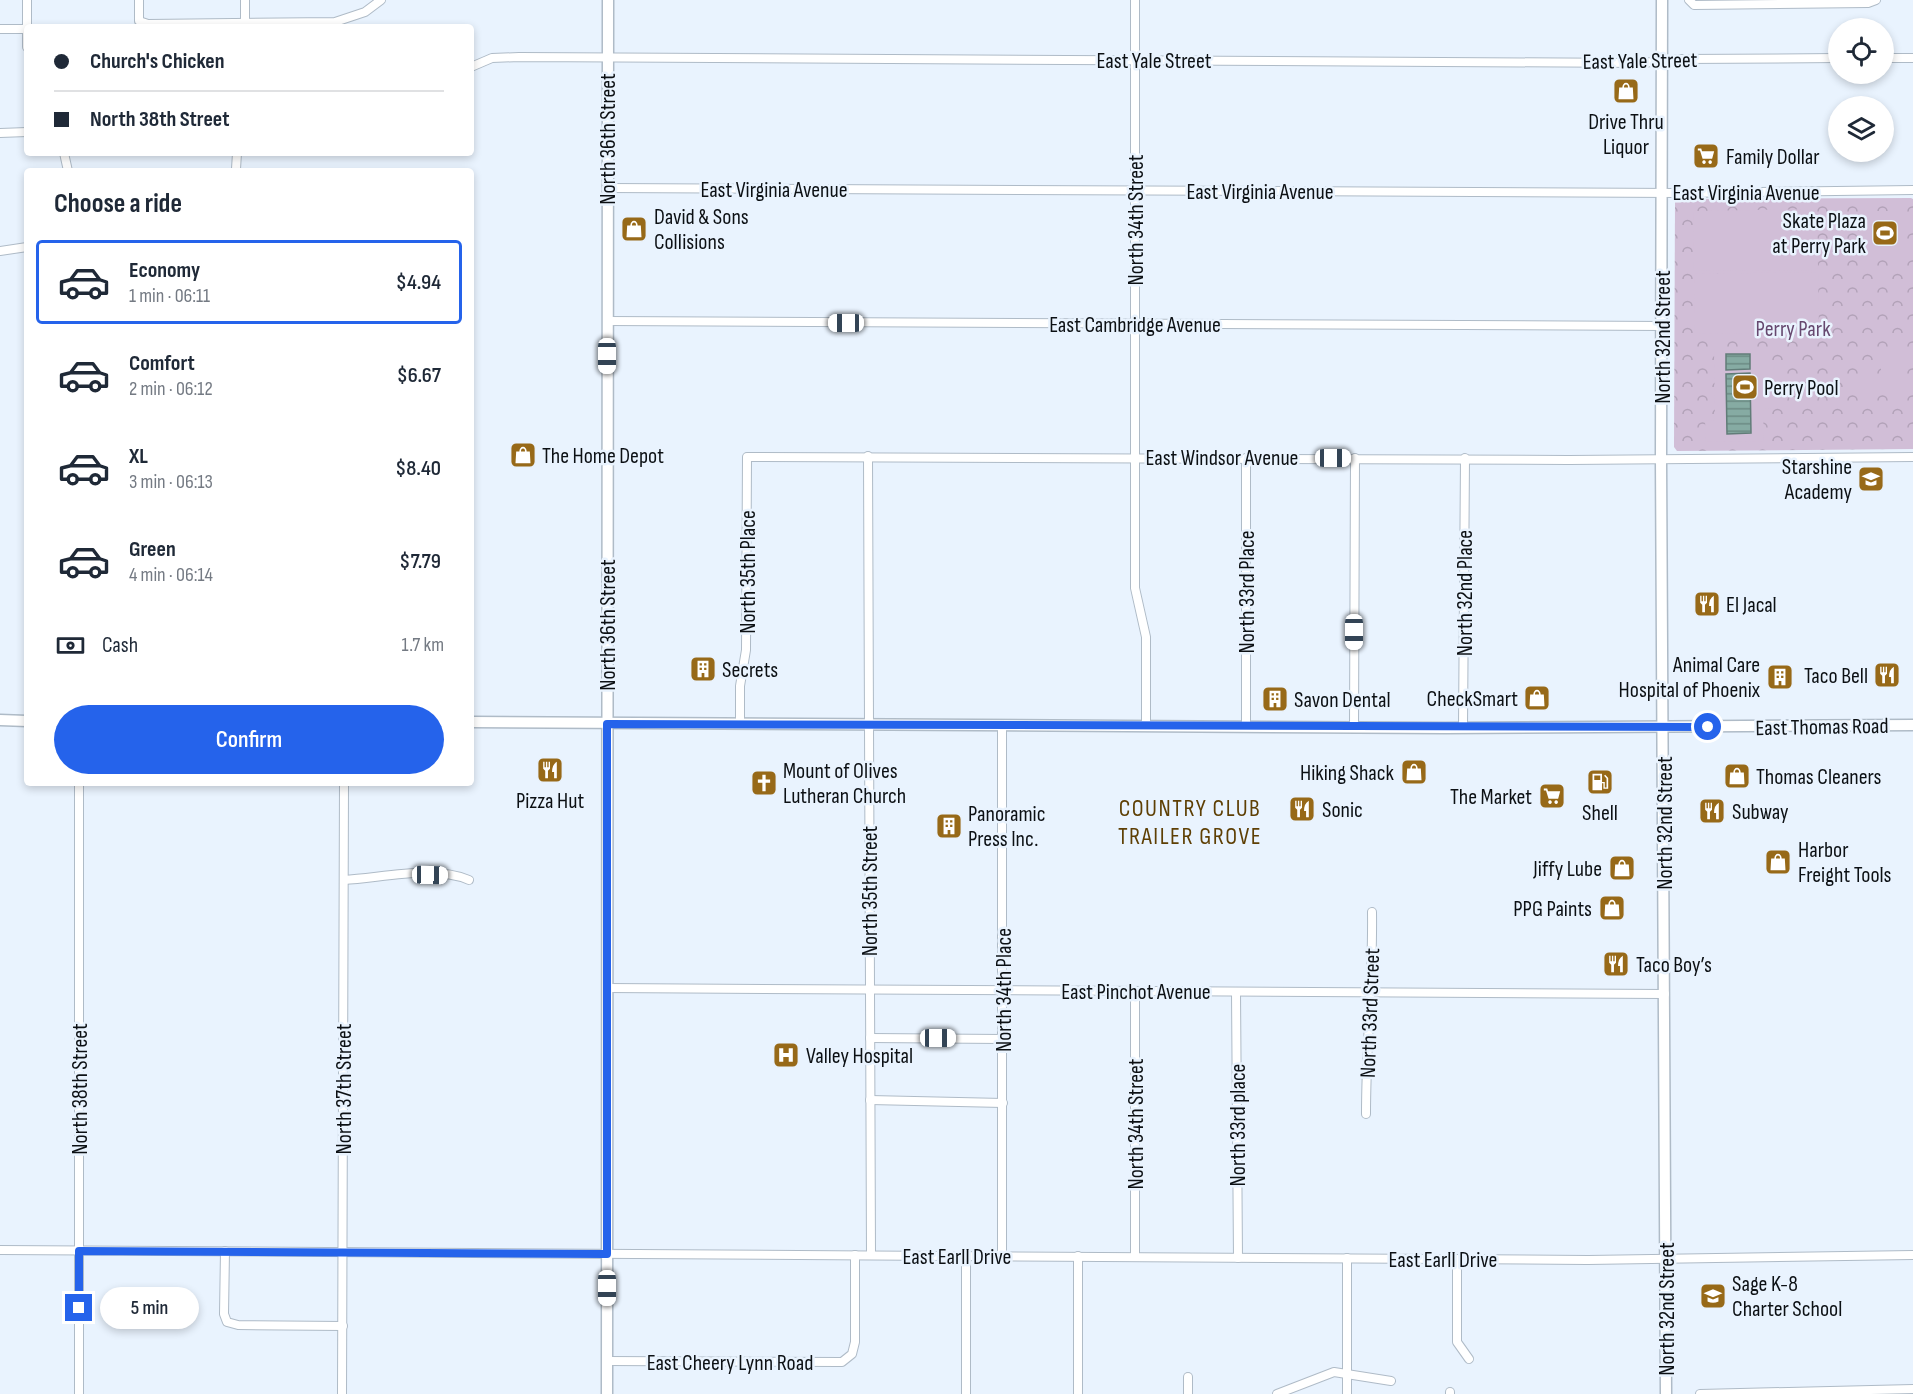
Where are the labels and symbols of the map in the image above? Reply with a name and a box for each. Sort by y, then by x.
street label: East Yale Street [1582,47,1698,76]
street label: East Yale Street [1097,48,1212,75]
street label: North 36th Street [595,73,622,205]
shop icon: Drive Thru Liquor [1611,76,1641,106]
place label: Drive Thru Liquor [1588,109,1664,161]
supermarket icon: Family Dollar [1691,141,1721,171]
place label: Family Dollar [1726,144,1820,171]
street label: North 34th Street [1123,154,1150,286]
street label: East Virginia Avenue [700,177,848,204]
street label: East Virginia Avenue [1186,179,1334,206]
street label: East Virginia Avenue [1672,180,1820,207]
place label: David & Sons Collisions [654,204,749,256]
place label: Skate Plaza at Perry Park [1772,208,1867,260]
shop icon: David & Sons Collisions [619,214,649,244]
sports icon: Skate Plaza at Perry Park [1870,218,1900,248]
street label: North 32nd Street [1650,270,1677,404]
street label: East Cambridge Avenue [1049,312,1221,339]
car [828,314,864,332]
park label: Perry Park [1755,316,1831,343]
car [598,338,616,374]
sports icon: Perry Pool [1730,372,1760,402]
place label: Perry Pool [1764,375,1839,402]
shop icon: The Home Depot [508,440,538,470]
place label: The Home Depot [542,443,664,470]
street label: East Windsor Avenue [1146,445,1298,472]
car [1315,449,1351,467]
place label: Starshine Academy [1782,454,1853,506]
school or university icon: Starshine Academy [1856,464,1886,494]
street label: North 35th Place [735,510,762,634]
street label: North 33rd Place [1234,530,1261,654]
street label: North 32nd Place [1452,530,1479,656]
street label: North 36th Street [595,559,622,691]
restaurant icon: El Jacal [1692,589,1722,619]
place label: El Jacal [1726,592,1777,619]
car [1345,614,1363,650]
place label: Animal Care Hospital of Phoenix [1619,652,1761,704]
building icon: Secrets [688,654,718,684]
place label: Secrets [722,657,778,684]
restaurant icon: Taco Bell [1872,660,1902,690]
building icon: Animal Care Hospital of Phoenix [1765,662,1795,692]
place label: Taco Bell [1804,663,1868,690]
shop icon: CheckSmart [1522,683,1552,713]
building icon: Savon Dental [1260,684,1290,714]
place label: CheckSmart [1427,686,1518,713]
place label: Savon Dental [1294,687,1391,714]
route start [1694,713,1721,740]
street label: East Thomas Road [1755,713,1889,742]
restaurant icon: Pizza Hut [535,755,565,785]
street label: North 32nd Street [1652,756,1679,890]
shop icon: Hiking Shack [1399,757,1429,787]
place label: Mount of Olives Lutheran Church [783,758,906,810]
place label: Hiking Shack [1300,760,1395,787]
shop icon: Thomas Cleaners [1722,761,1752,791]
place label: Thomas Cleaners [1756,764,1882,791]
fuel station icon: Shell [1585,767,1615,797]
church icon: Mount of Olives Lutheran Church [749,768,779,798]
supermarket icon: The Market [1537,781,1567,811]
place label: The Market [1450,784,1532,811]
place label: Pizza Hut [516,788,584,815]
district label: COUNTRY CLUB TRAILER GROVE [1118,794,1262,851]
restaurant icon: Sonic [1287,794,1317,824]
restaurant icon: Subway [1697,796,1727,826]
place label: Sonic [1322,797,1363,824]
place label: Subway [1732,799,1789,826]
place label: Shell [1582,800,1618,827]
place label: Panoramic Press Inc. [968,801,1045,853]
building icon: Panoramic Press Inc. [934,811,964,841]
street label: North 35th Street [857,825,884,956]
place label: Harbor Freight Tools [1798,837,1892,889]
shop icon: Harbor Freight Tools [1763,847,1793,877]
shop icon: Jiffy Lube [1607,853,1637,883]
place label: Jiffy Lube [1532,856,1602,883]
car [412,866,448,884]
shop icon: PPG Paints [1597,893,1627,923]
place label: PPG Paints [1513,896,1592,923]
street label: North 34th Place [991,928,1018,1052]
street label: North 33rd Street [1355,947,1386,1079]
restaurant icon: Taco Boy’s [1601,949,1631,979]
place label: Taco Boy’s [1636,952,1712,979]
street label: East Pinchot Avenue [1061,979,1211,1006]
street label: North 38th Street [67,1023,94,1155]
street label: North 37th Street [331,1023,358,1154]
car [920,1029,956,1047]
hospital icon: Valley Hospital [771,1040,801,1070]
place label: Valley Hospital [806,1043,913,1070]
street label: North 34th Street [1123,1058,1150,1190]
street label: North 33rd place [1225,1064,1252,1186]
street label: North 32nd Street [1654,1242,1681,1376]
street label: East Earll Drive [903,1244,1011,1271]
street label: East Earll Drive [1389,1247,1497,1274]
car [598,1270,616,1306]
place label: Sage K-8 Charter School [1732,1271,1842,1323]
school or university icon: Sage K-8 Charter School [1698,1281,1728,1311]
callout: 5 min [100,1287,199,1329]
route end [65,1294,92,1321]
street label: East Cheery Lynn Road [647,1350,813,1377]

